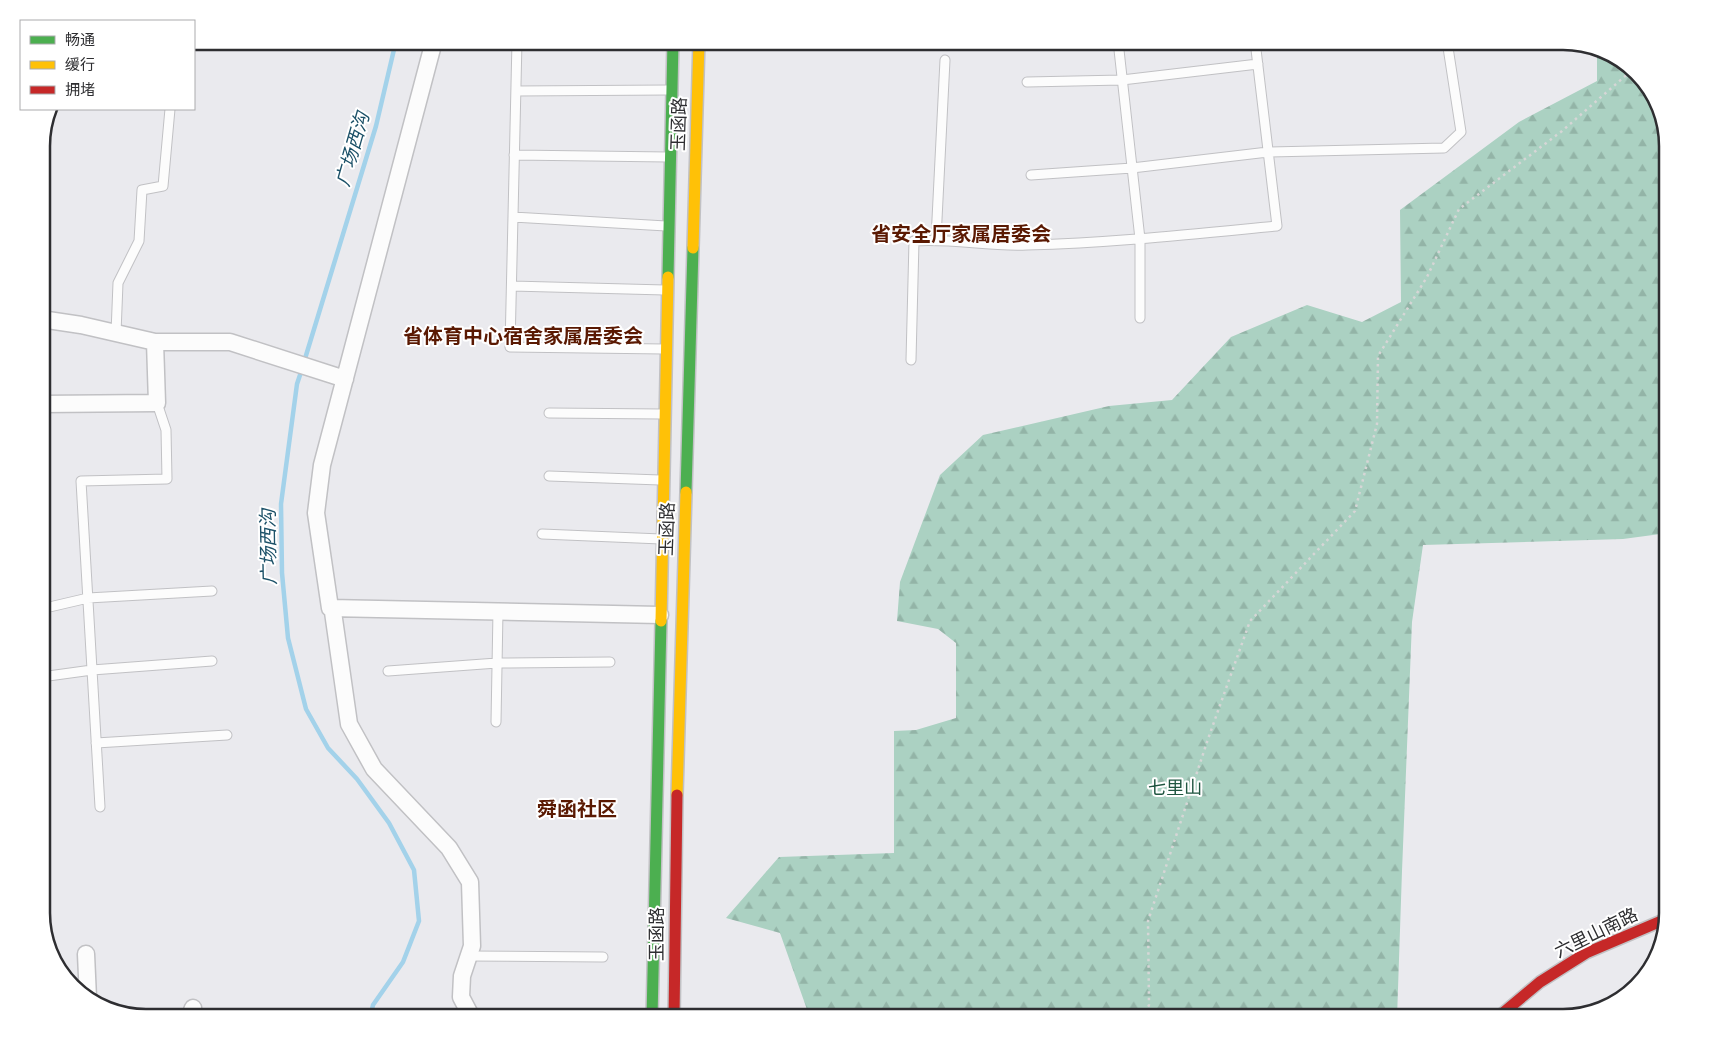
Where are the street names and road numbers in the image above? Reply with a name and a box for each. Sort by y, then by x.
street label: 玉函路 [667,97,691,151]
street label: 玉函路 [655,502,679,556]
street label: 六里山南路 [1551,903,1641,963]
street label: 玉函路 [646,907,668,961]

